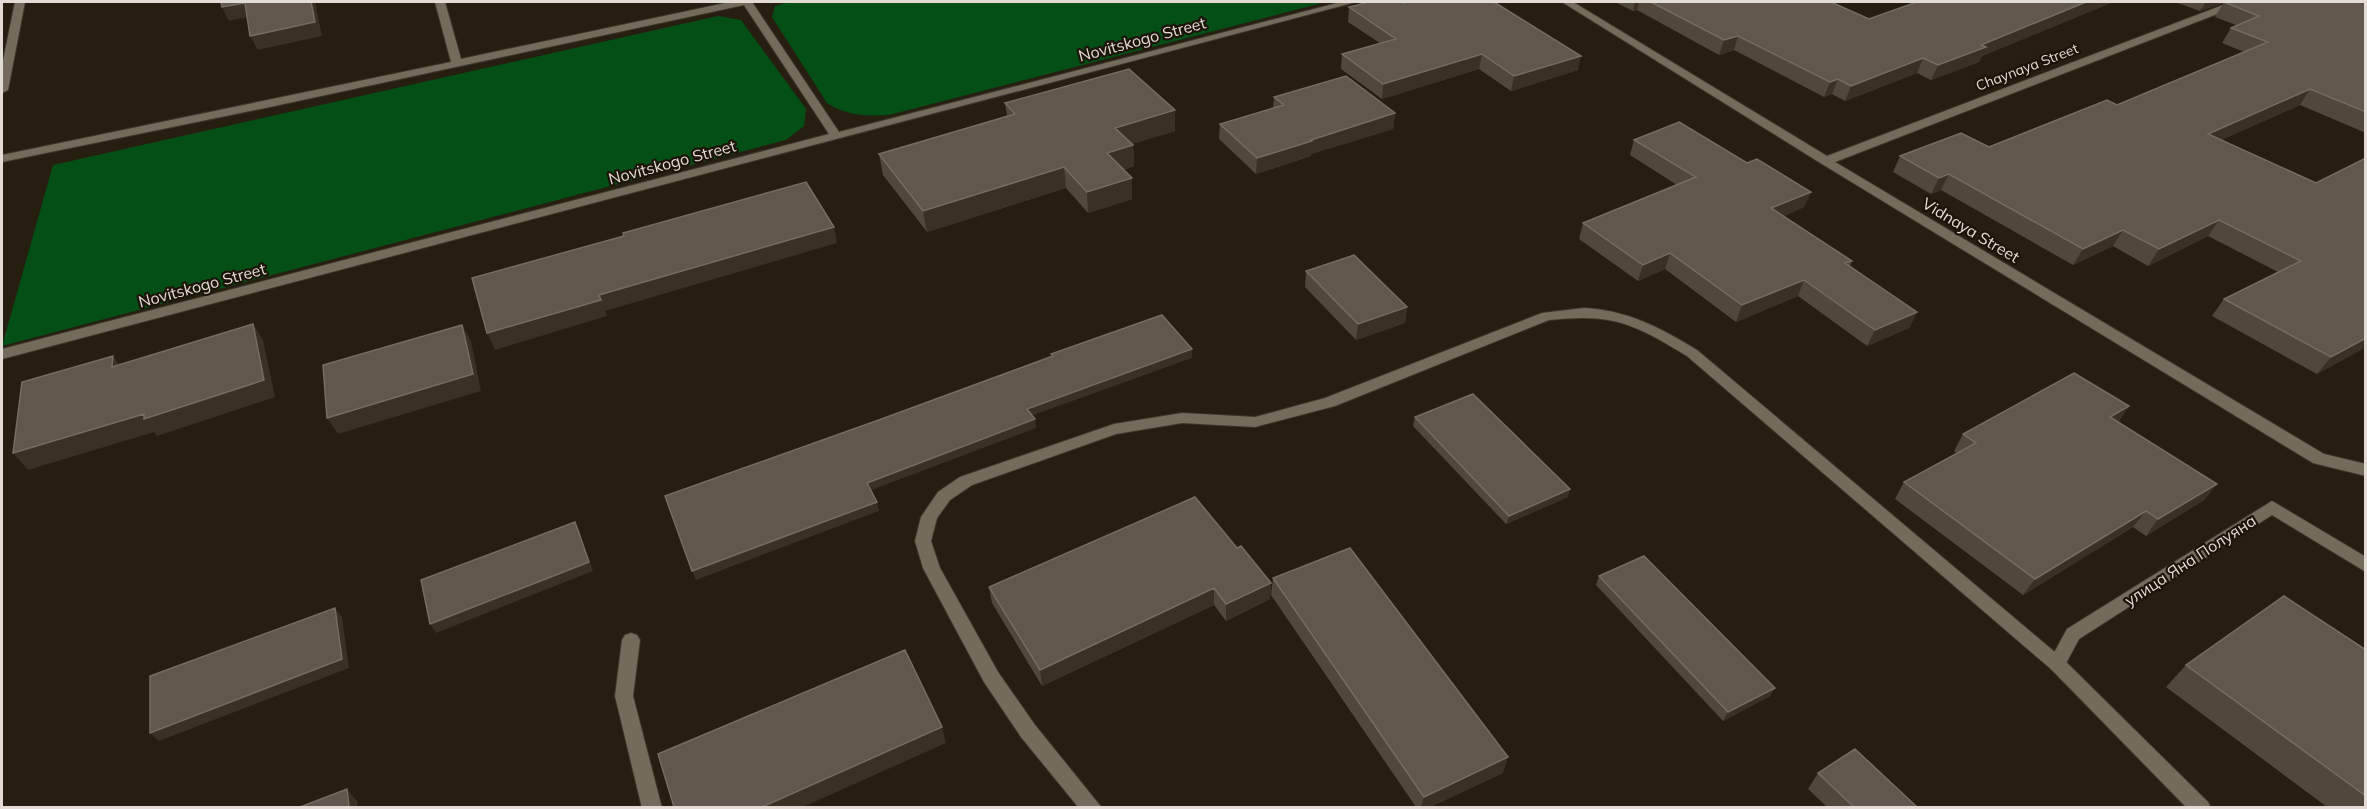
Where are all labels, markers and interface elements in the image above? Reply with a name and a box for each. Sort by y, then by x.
street label: Novitskogo Street [1076,12,1208,66]
street label: Chaynaya Street [1973,39,2081,95]
street label: Novitskogo Street [606,135,738,189]
street label: Vidnaya Street [1919,193,2024,267]
street label: Novitskogo Street [136,258,268,312]
street label: улица Яна Полуяна [2120,510,2260,610]

